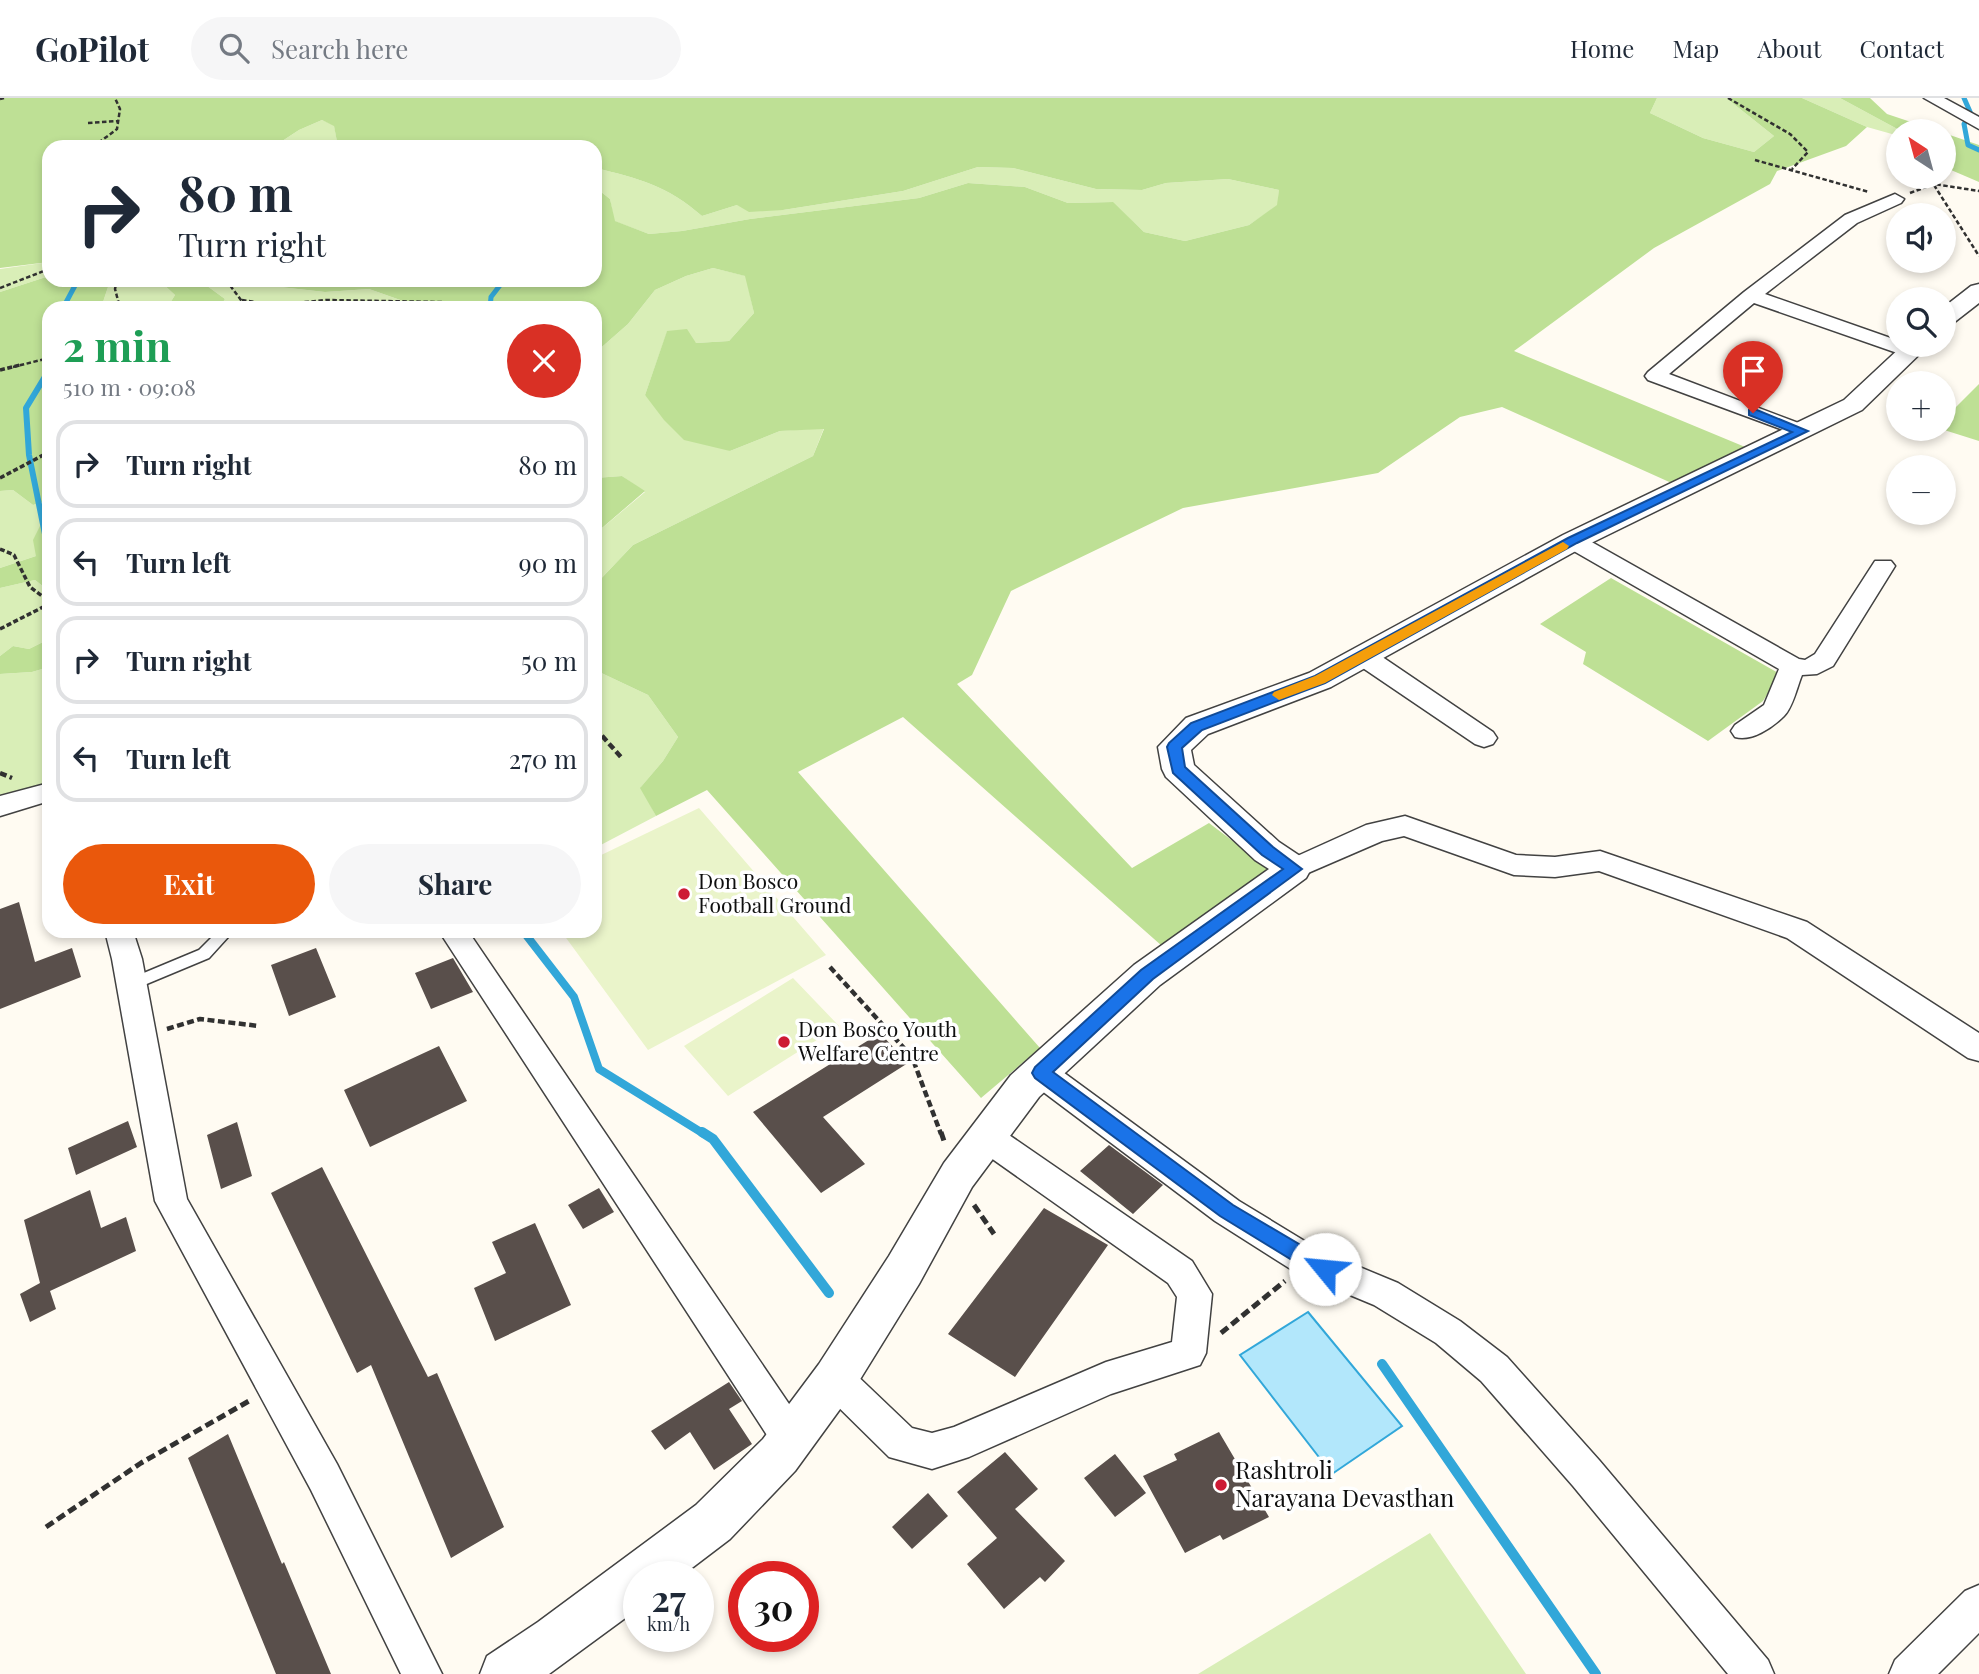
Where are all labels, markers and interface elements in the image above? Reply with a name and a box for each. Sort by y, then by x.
search box [191,17,681,80]
text: GoPilot [35,26,149,70]
icon: search [215,29,253,67]
text: Search here [271,31,408,66]
text: Home [1570,32,1634,64]
text: Map [1672,32,1719,64]
text: About [1757,32,1821,64]
text: Contact [1859,32,1944,64]
north arrow [1886,119,1956,189]
map controls [1886,119,1956,525]
text: 80 m [178,159,293,224]
icon: right [63,168,154,259]
button: sound [1886,203,1956,273]
text: Turn right [178,222,326,265]
button: search [1886,287,1956,357]
text: 2 min [63,317,171,373]
button: close [507,324,581,398]
pin [1723,341,1783,413]
icon: arrive [1734,352,1772,390]
text: 510 m · 09:08 [63,371,196,402]
button: + [1886,371,1956,441]
icon: right [67,445,105,483]
text: Turn right [126,447,252,482]
text: 80 m [518,447,577,482]
button: − [1886,455,1956,525]
icon: left [67,543,105,581]
text: Turn left [126,545,231,580]
text: 90 m [519,545,577,580]
icon: right [67,641,105,679]
text: Turn right [126,643,252,678]
text: 50 m [521,643,577,678]
icon: left [67,739,105,777]
text: Turn left [126,741,231,776]
text: 270 m [509,741,577,776]
button: Exit [63,844,315,924]
button: Share [329,844,581,924]
place label: Don Bosco Football Ground [698,866,852,918]
marker: Don Bosco Football Ground [676,886,692,902]
place label: Don Bosco Youth Welfare Centre [797,1014,958,1066]
marker: Don Bosco Youth Welfare Centre [776,1034,792,1050]
position arrow [1288,1232,1362,1306]
place label: Rashtroli Narayana Devasthan [1235,1453,1454,1513]
marker: Rashtroli Narayana Devasthan [1213,1477,1229,1493]
speed limit sign: 30 [728,1561,819,1652]
text: 27 [651,1574,686,1621]
text: km/h [647,1612,690,1636]

